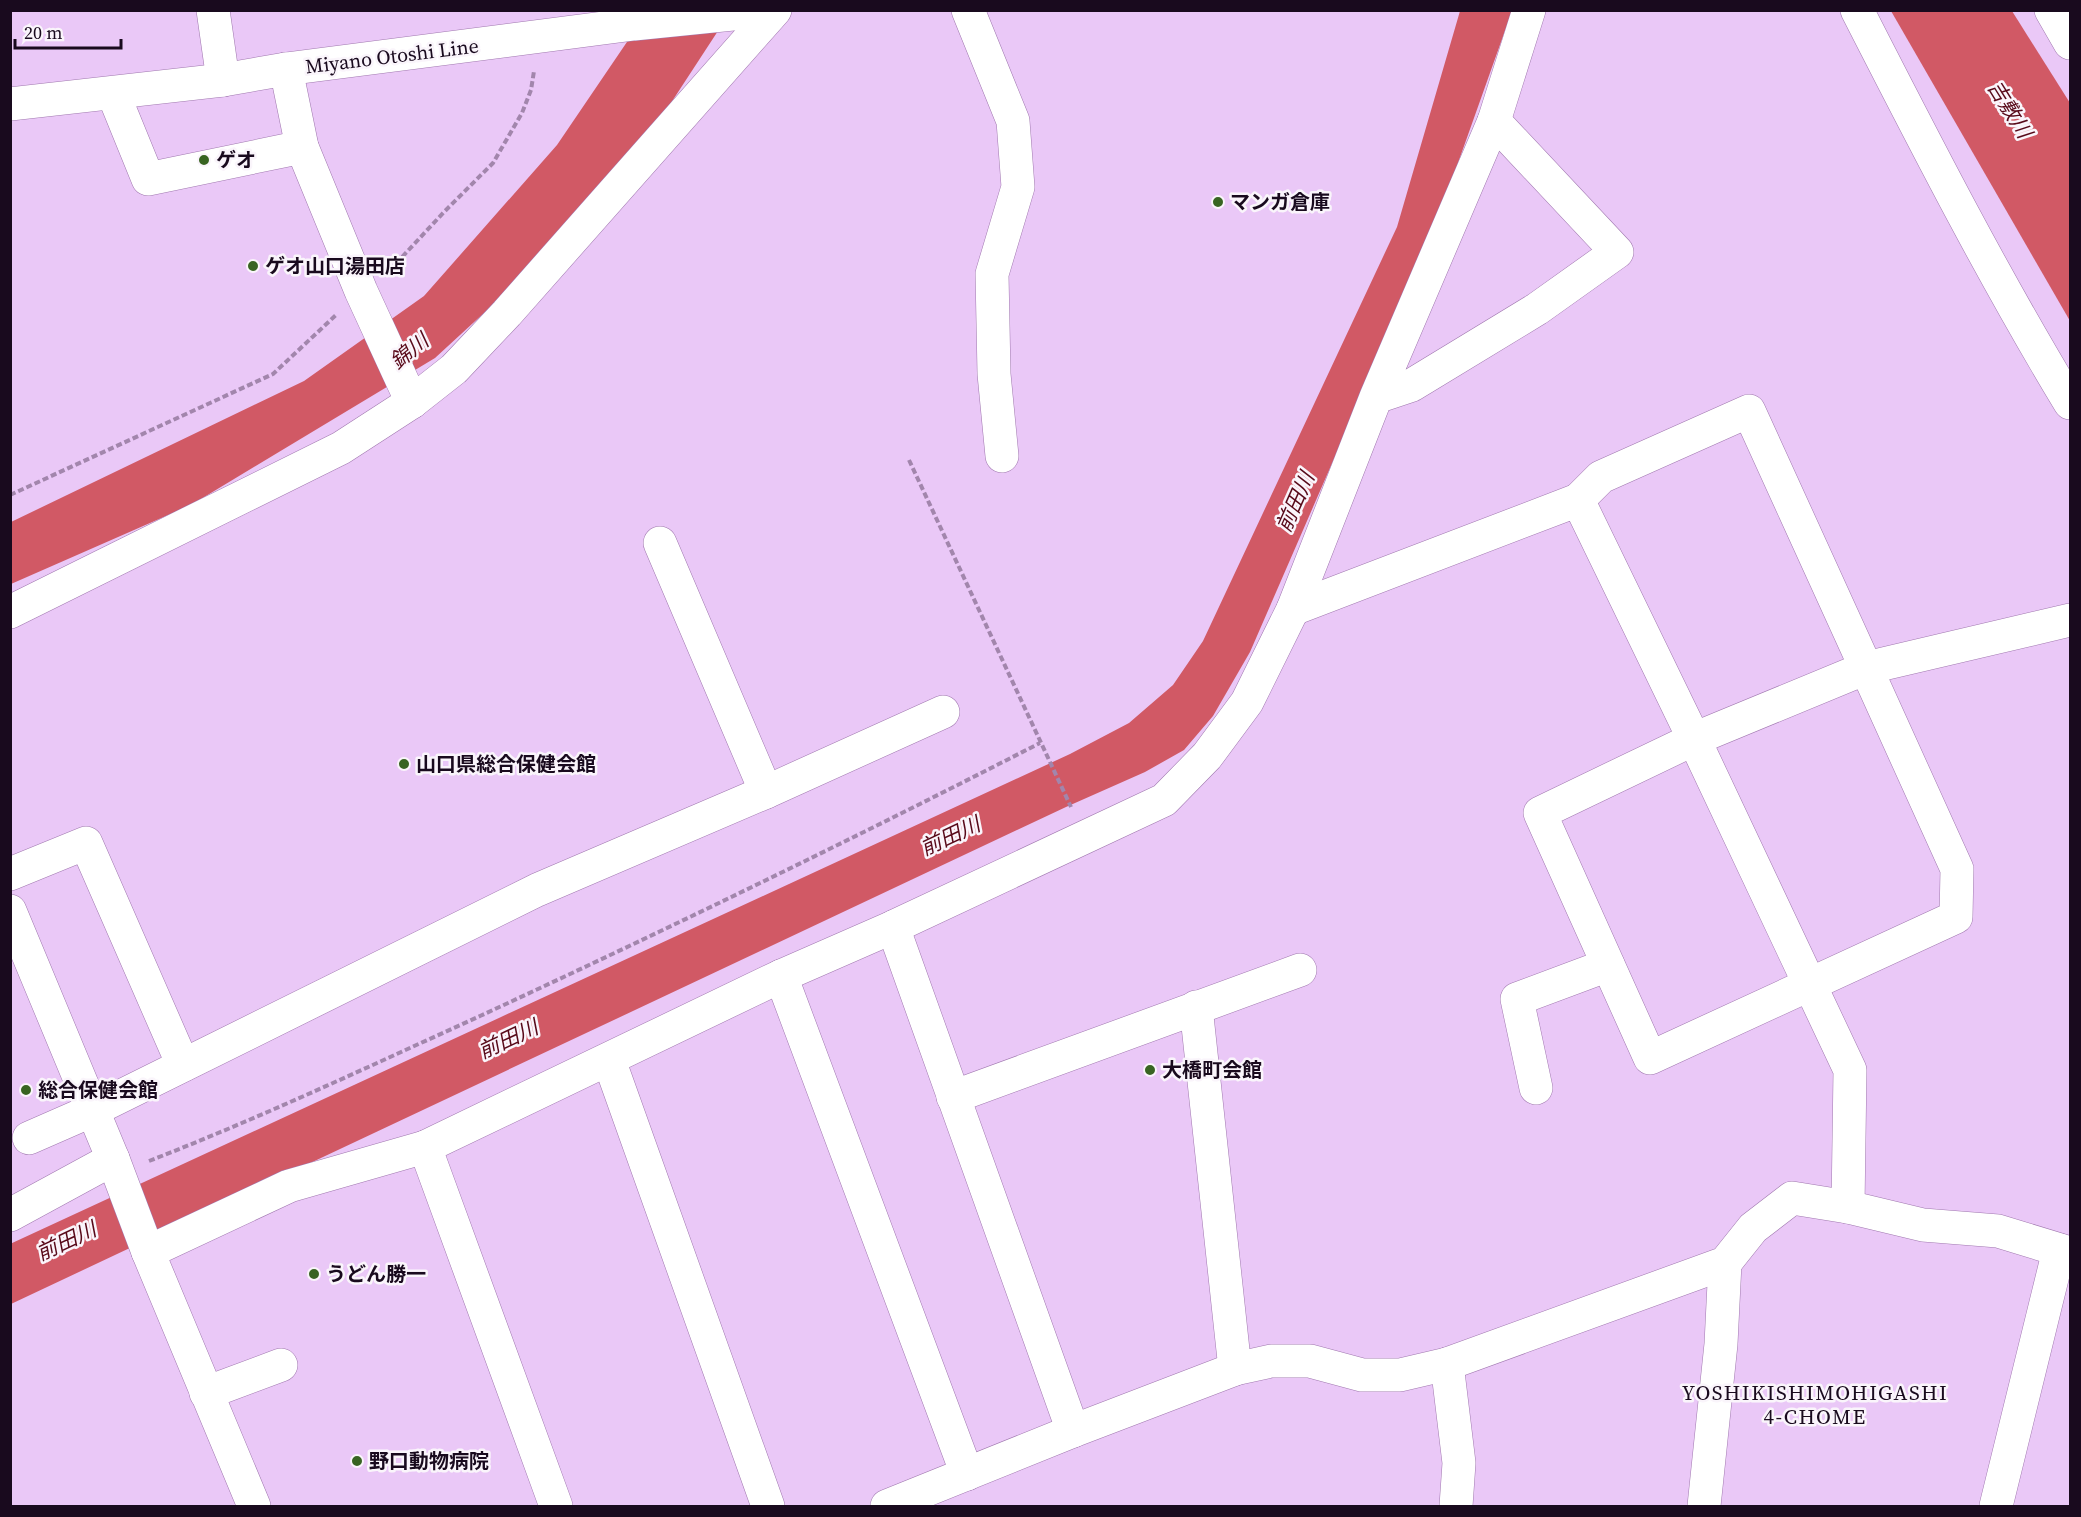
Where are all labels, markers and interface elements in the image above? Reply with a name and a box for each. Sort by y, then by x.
scale bar [15,12,122,50]
text: 20 m [24,20,62,45]
street label: Miyano Otoshi Line [304,31,480,81]
water label: 吉敷川 [1981,75,2040,145]
place label: ゲオ [216,146,256,174]
marker: ゲオ [197,153,211,167]
place label: マンガ倉庫 [1230,188,1330,216]
marker: マンガ倉庫 [1211,195,1225,209]
place label: ゲオ山口湯田店 [265,252,405,280]
marker: ゲオ山口湯田店 [246,259,260,273]
water label: 錦川 [384,325,436,375]
water label: 前田川 [1269,465,1322,537]
place label: 山口県総合保健会館 [416,750,596,778]
marker: 山口県総合保健会館 [397,757,411,771]
water label: 前田川 [915,809,986,862]
water label: 前田川 [473,1012,544,1065]
place label: 大橋町会館 [1162,1056,1262,1084]
marker: 大橋町会館 [1143,1063,1157,1077]
place label: 総合保健会館 [38,1076,158,1104]
marker: 総合保健会館 [19,1083,33,1097]
water label: 前田川 [31,1214,102,1267]
place label: うどん勝一 [326,1260,426,1288]
marker: うどん勝一 [307,1267,321,1281]
district label: YOSHIKISHIMOHIGASHI 4-CHOME [1682,1378,1948,1431]
place label: 野口動物病院 [369,1447,489,1475]
marker: 野口動物病院 [350,1454,364,1468]

